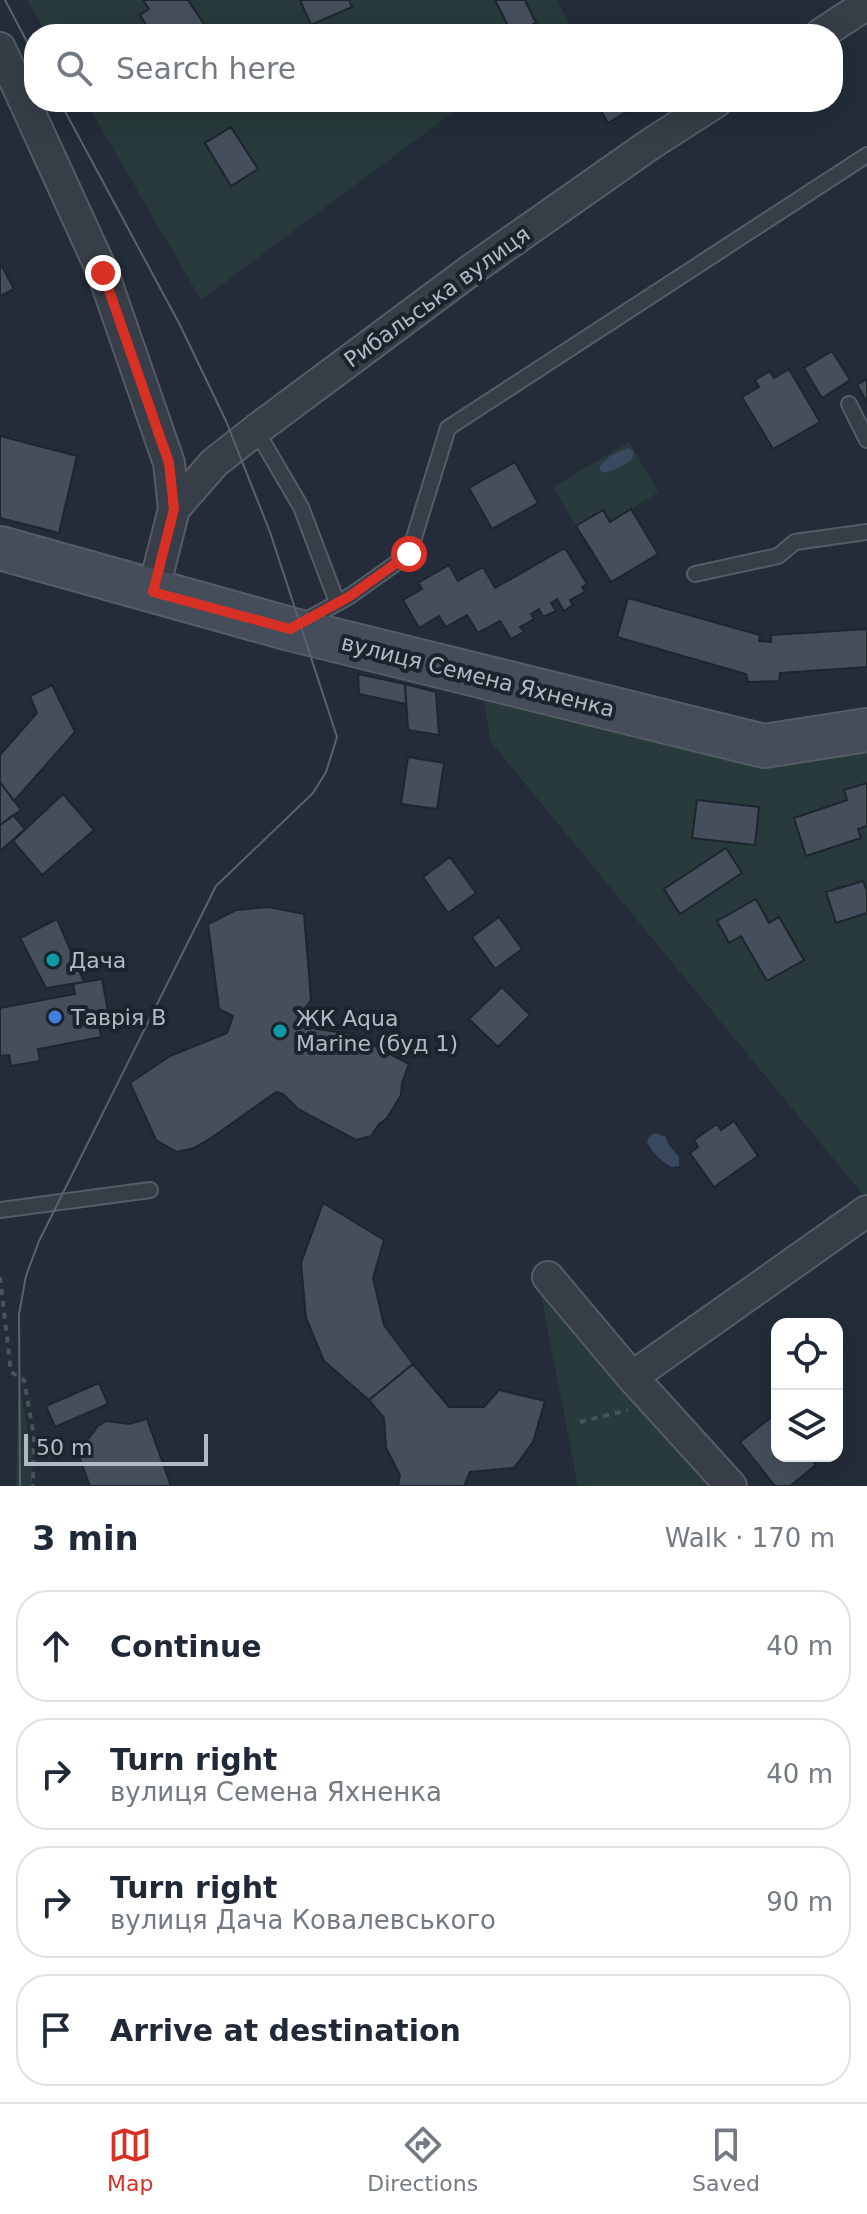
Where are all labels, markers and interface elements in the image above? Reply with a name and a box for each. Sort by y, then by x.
search box [24,24,843,112]
icon: search [52,46,96,90]
text: Search here [116,51,296,86]
street label: Рибальська вулиця [339,221,535,373]
route end [85,255,121,291]
route start [391,536,427,572]
street label: вулиця Семена Яхненка [339,630,617,722]
place label: Дача [69,948,126,973]
marker: Дача [44,951,62,969]
place label: Таврія В [70,1005,166,1030]
place label: ЖК Aqua Marine (буд 1) [296,1006,458,1056]
marker: Таврія В [46,1008,64,1026]
marker: ЖК Aqua Marine (буд 1) [271,1022,289,1040]
map controls [771,1318,843,1462]
button: locate [771,1318,843,1390]
button: layers [771,1390,843,1462]
scale bar [24,1430,208,1466]
text: 50 m [36,1435,92,1460]
text: 3 min [32,1518,139,1558]
text: Walk · 170 m [665,1523,835,1553]
icon: ahead [34,1624,78,1668]
text: Continue [110,1629,262,1664]
text: 40 m [766,1631,833,1661]
text: Turn right [110,1742,277,1777]
icon: right [34,1752,78,1796]
text: 40 m [766,1759,833,1789]
text: вулиця Семена Яхненка [110,1777,442,1807]
text: Turn right [110,1870,277,1905]
icon: right [34,1880,78,1924]
text: 90 m [766,1887,833,1917]
text: вулиця Дача Ковалевського [110,1905,496,1935]
icon: arrive [34,2008,78,2052]
text: Arrive at destination [110,2013,461,2048]
tab: Map [107,2123,153,2196]
tab: Directions [367,2123,478,2196]
tab: Saved [692,2123,760,2196]

